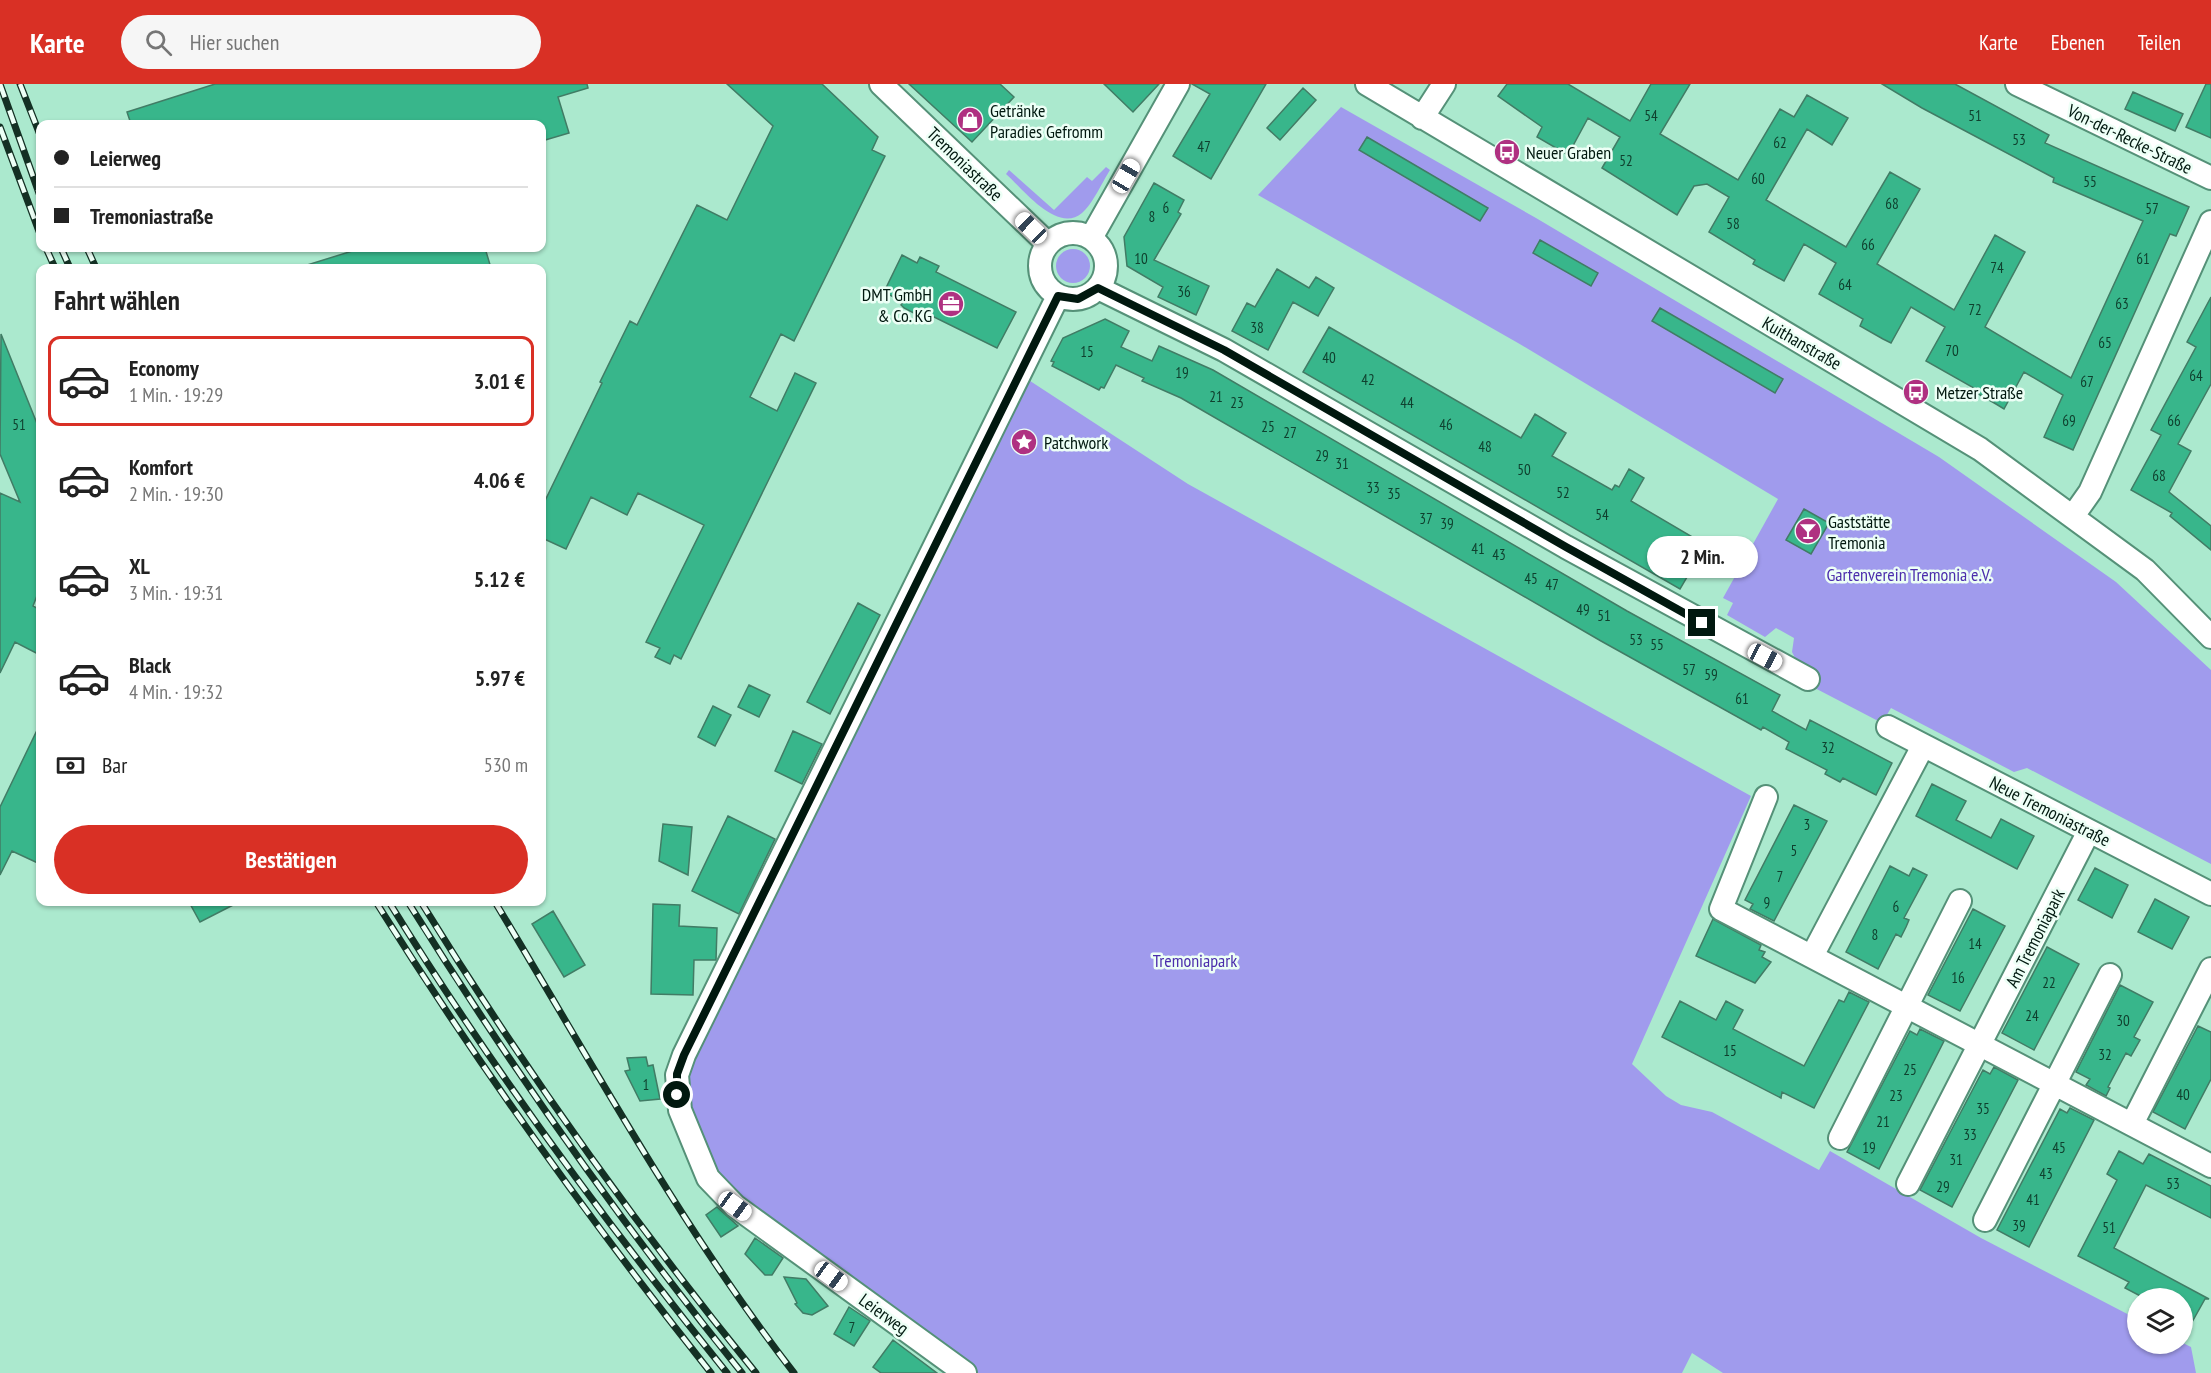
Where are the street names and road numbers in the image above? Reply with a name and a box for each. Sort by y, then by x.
street label: Von-der-Recke-Straße [2063,98,2196,179]
street label: Tremoniastraße [922,122,1008,206]
street label: Kuithanstraße [1758,311,1846,375]
street label: Neue Tremoniastraße [1986,771,2114,851]
street label: Am Tremoniapark [2000,885,2070,991]
street label: Leierweg [855,1288,913,1340]

